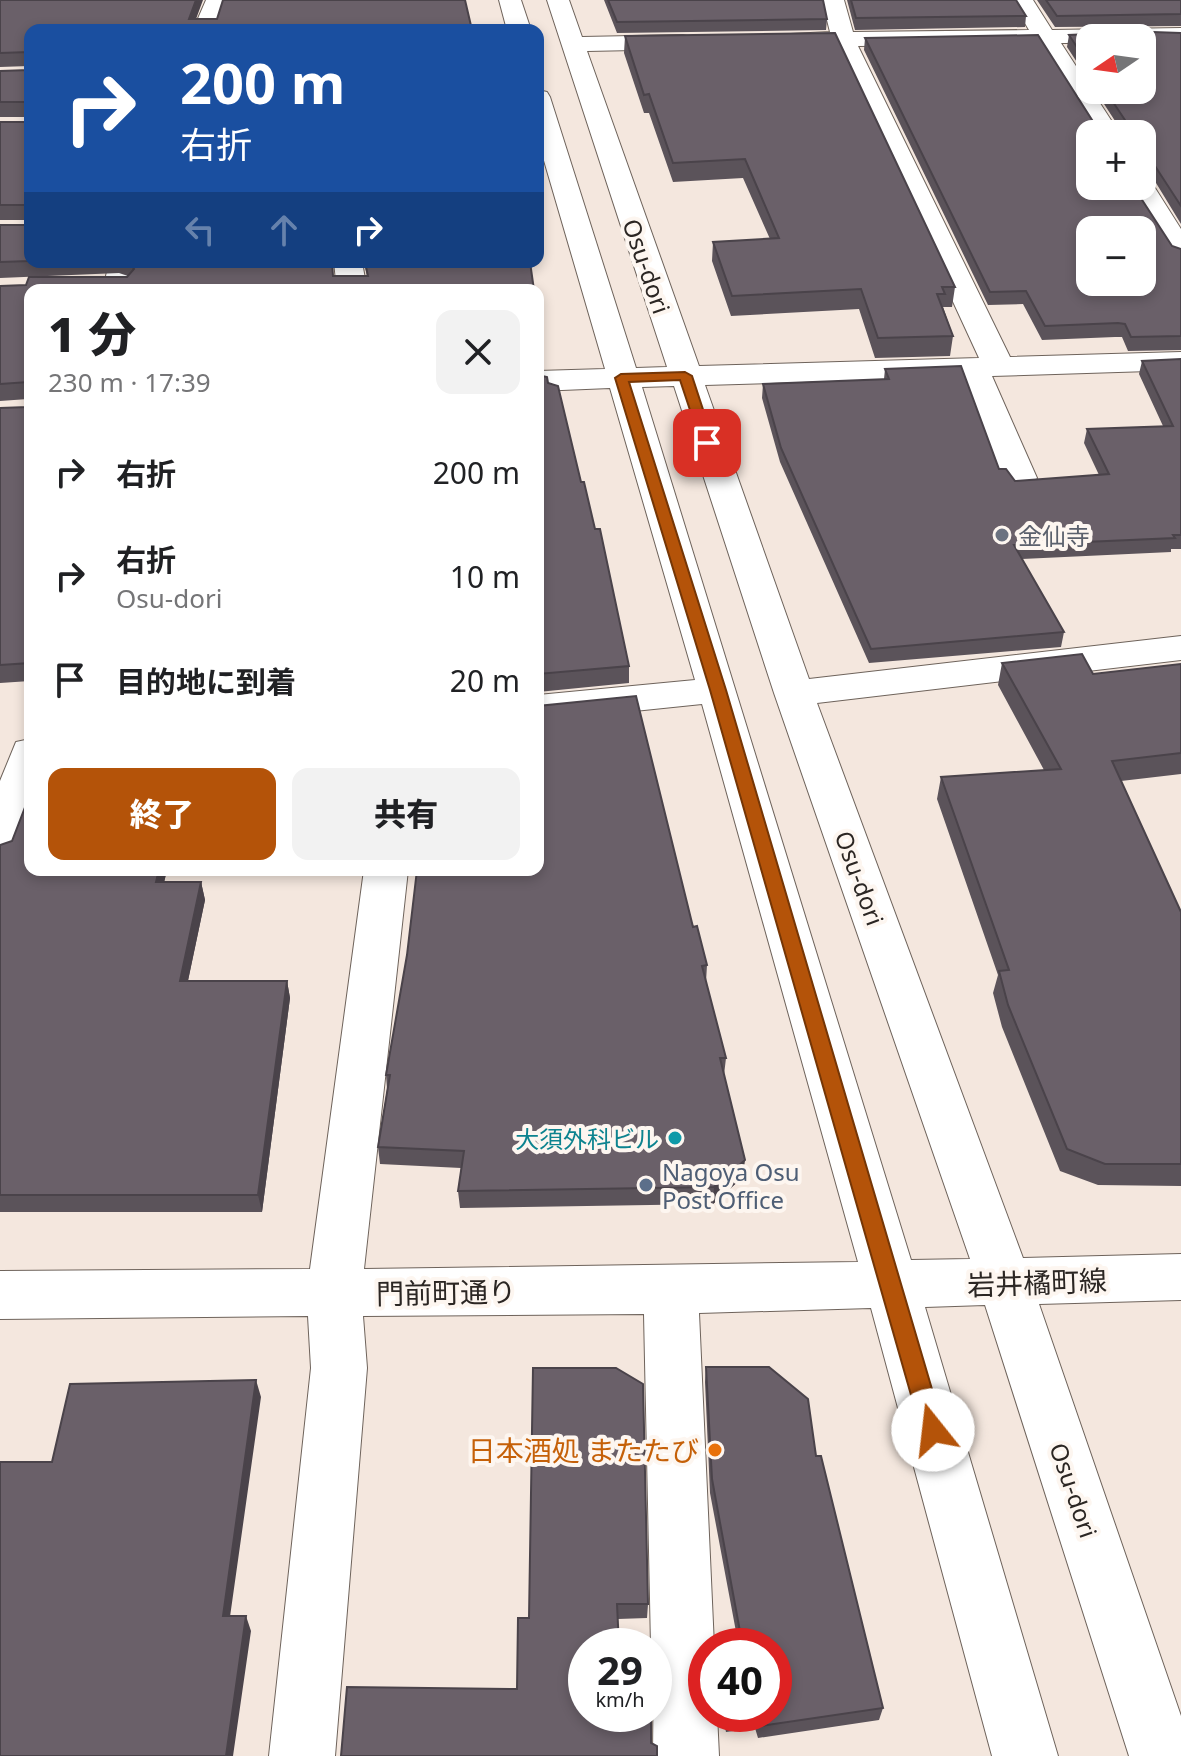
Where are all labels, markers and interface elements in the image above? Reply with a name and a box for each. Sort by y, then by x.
north arrow [1076,24,1156,104]
map controls [1076,24,1156,296]
text: 200 m [180,44,345,120]
icon: right [48,56,152,160]
text: 右折 [180,120,252,169]
button: + [1076,120,1156,200]
icon: left [178,208,222,252]
icon: ahead [262,208,306,252]
icon: right [346,208,390,252]
street label: Osu-dori [615,214,679,318]
button: − [1076,216,1156,296]
text: 1 分 [48,301,136,366]
button: close [436,310,520,394]
text: 230 m · 17:39 [48,364,211,400]
pin [673,409,741,477]
icon: arrive [685,421,729,465]
icon: right [48,450,92,494]
text: 200 m [433,452,520,493]
text: 右折 [116,453,176,494]
place label: 金仙寺 [1018,519,1090,552]
marker: 金仙寺 [993,526,1011,544]
text: 右折 [116,539,176,580]
icon: right [48,554,92,598]
text: 10 m [450,556,520,597]
text: Osu-dori [116,580,222,616]
icon: arrive [48,658,92,702]
text: 20 m [450,660,520,701]
text: 目的地に到着 [116,661,296,702]
button: 終了 [48,768,276,860]
button: 共有 [292,768,520,860]
street label: Osu-dori [828,826,892,930]
place label: 大須外科ビル [515,1122,659,1155]
marker: 大須外科ビル [666,1129,684,1147]
place label: Nagoya Osu Post Office [662,1155,800,1216]
marker: Nagoya Osu Post Office [637,1176,655,1194]
street label: 岩井橘町線 [966,1261,1108,1303]
street label: 門前町通り [376,1272,516,1312]
position arrow [891,1388,975,1472]
place label: 日本酒処 またたび [468,1431,699,1469]
street label: Osu-dori [1042,1438,1106,1542]
marker: 日本酒処 またたび [706,1441,724,1459]
speed limit sign: 40 [688,1628,792,1732]
text: 29 [597,1642,643,1697]
text: km/h [595,1686,645,1713]

